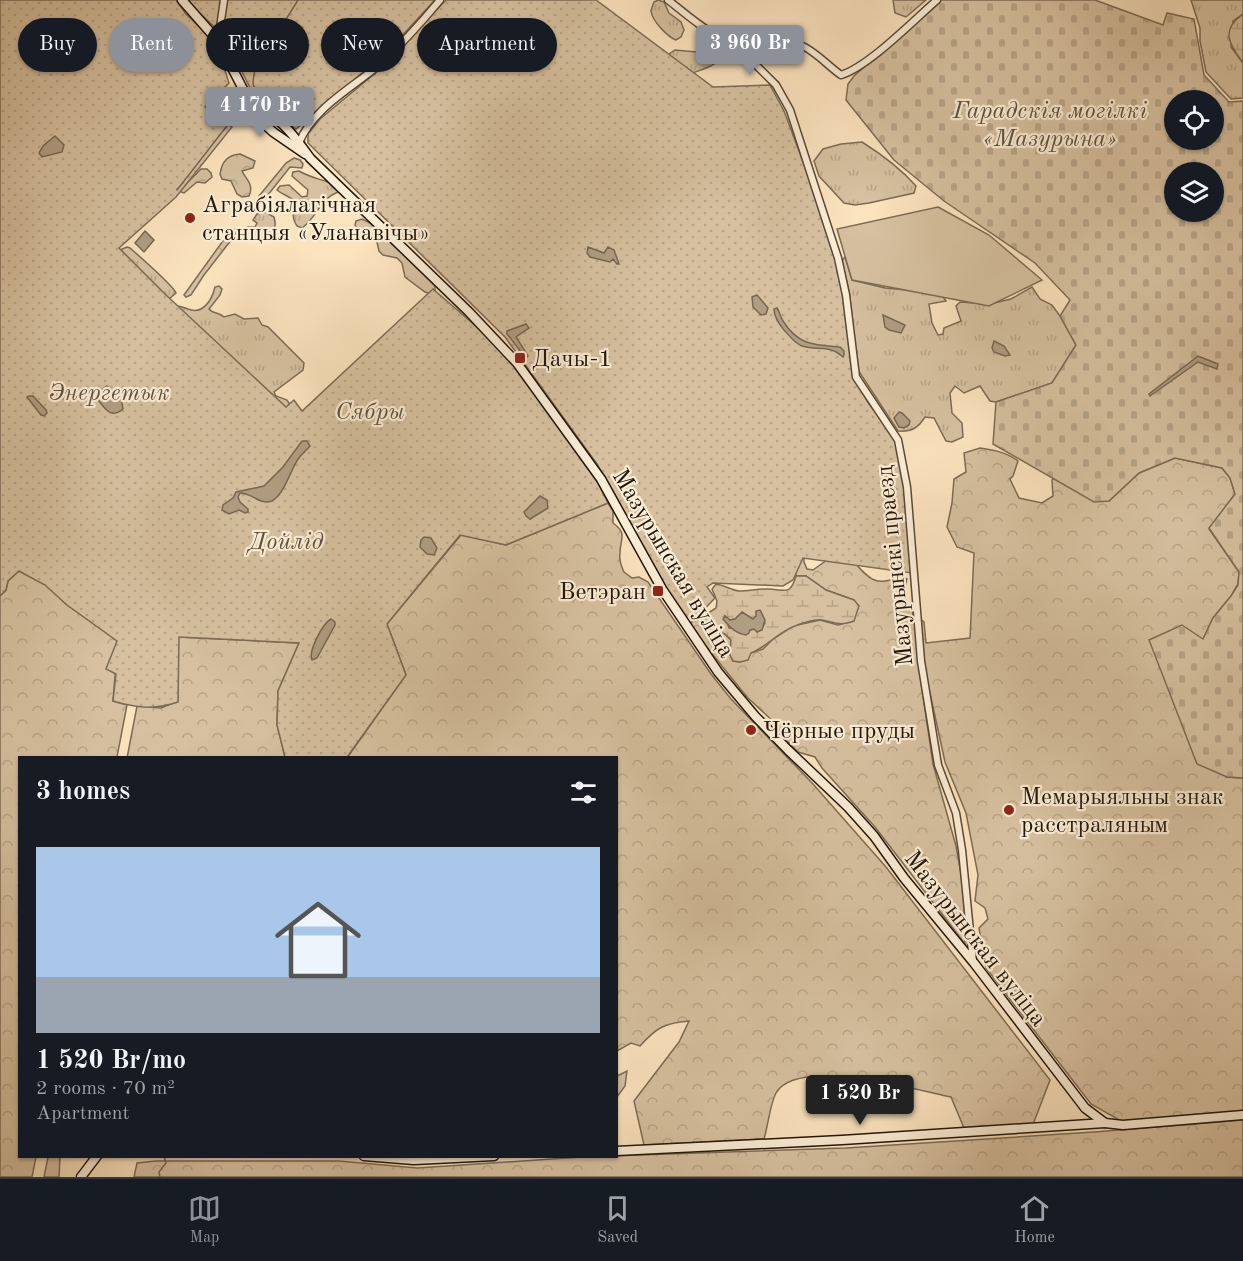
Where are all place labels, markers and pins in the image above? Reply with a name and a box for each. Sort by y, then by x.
pin: 3 960 Br [688,25,812,76]
pin: 4 170 Br [198,87,322,138]
place label: Аграбіялагічная станцыя «Уланавічы» [202,194,430,246]
marker: Аграбіялагічная станцыя «Уланавічы» [183,211,197,225]
place label: Дачы-1 [532,348,612,372]
marker: Дачы-1 [513,351,527,365]
place label: Ветэран [559,581,646,605]
marker: Ветэран [651,584,665,598]
place label: Чёрные пруды [763,720,915,744]
marker: Чёрные пруды [744,723,758,737]
place label: Мемарыяльны знак расстраляным [1021,786,1224,838]
marker: Мемарыяльны знак расстраляным [1002,803,1016,817]
pin: 1 520 Br [798,1075,922,1126]

